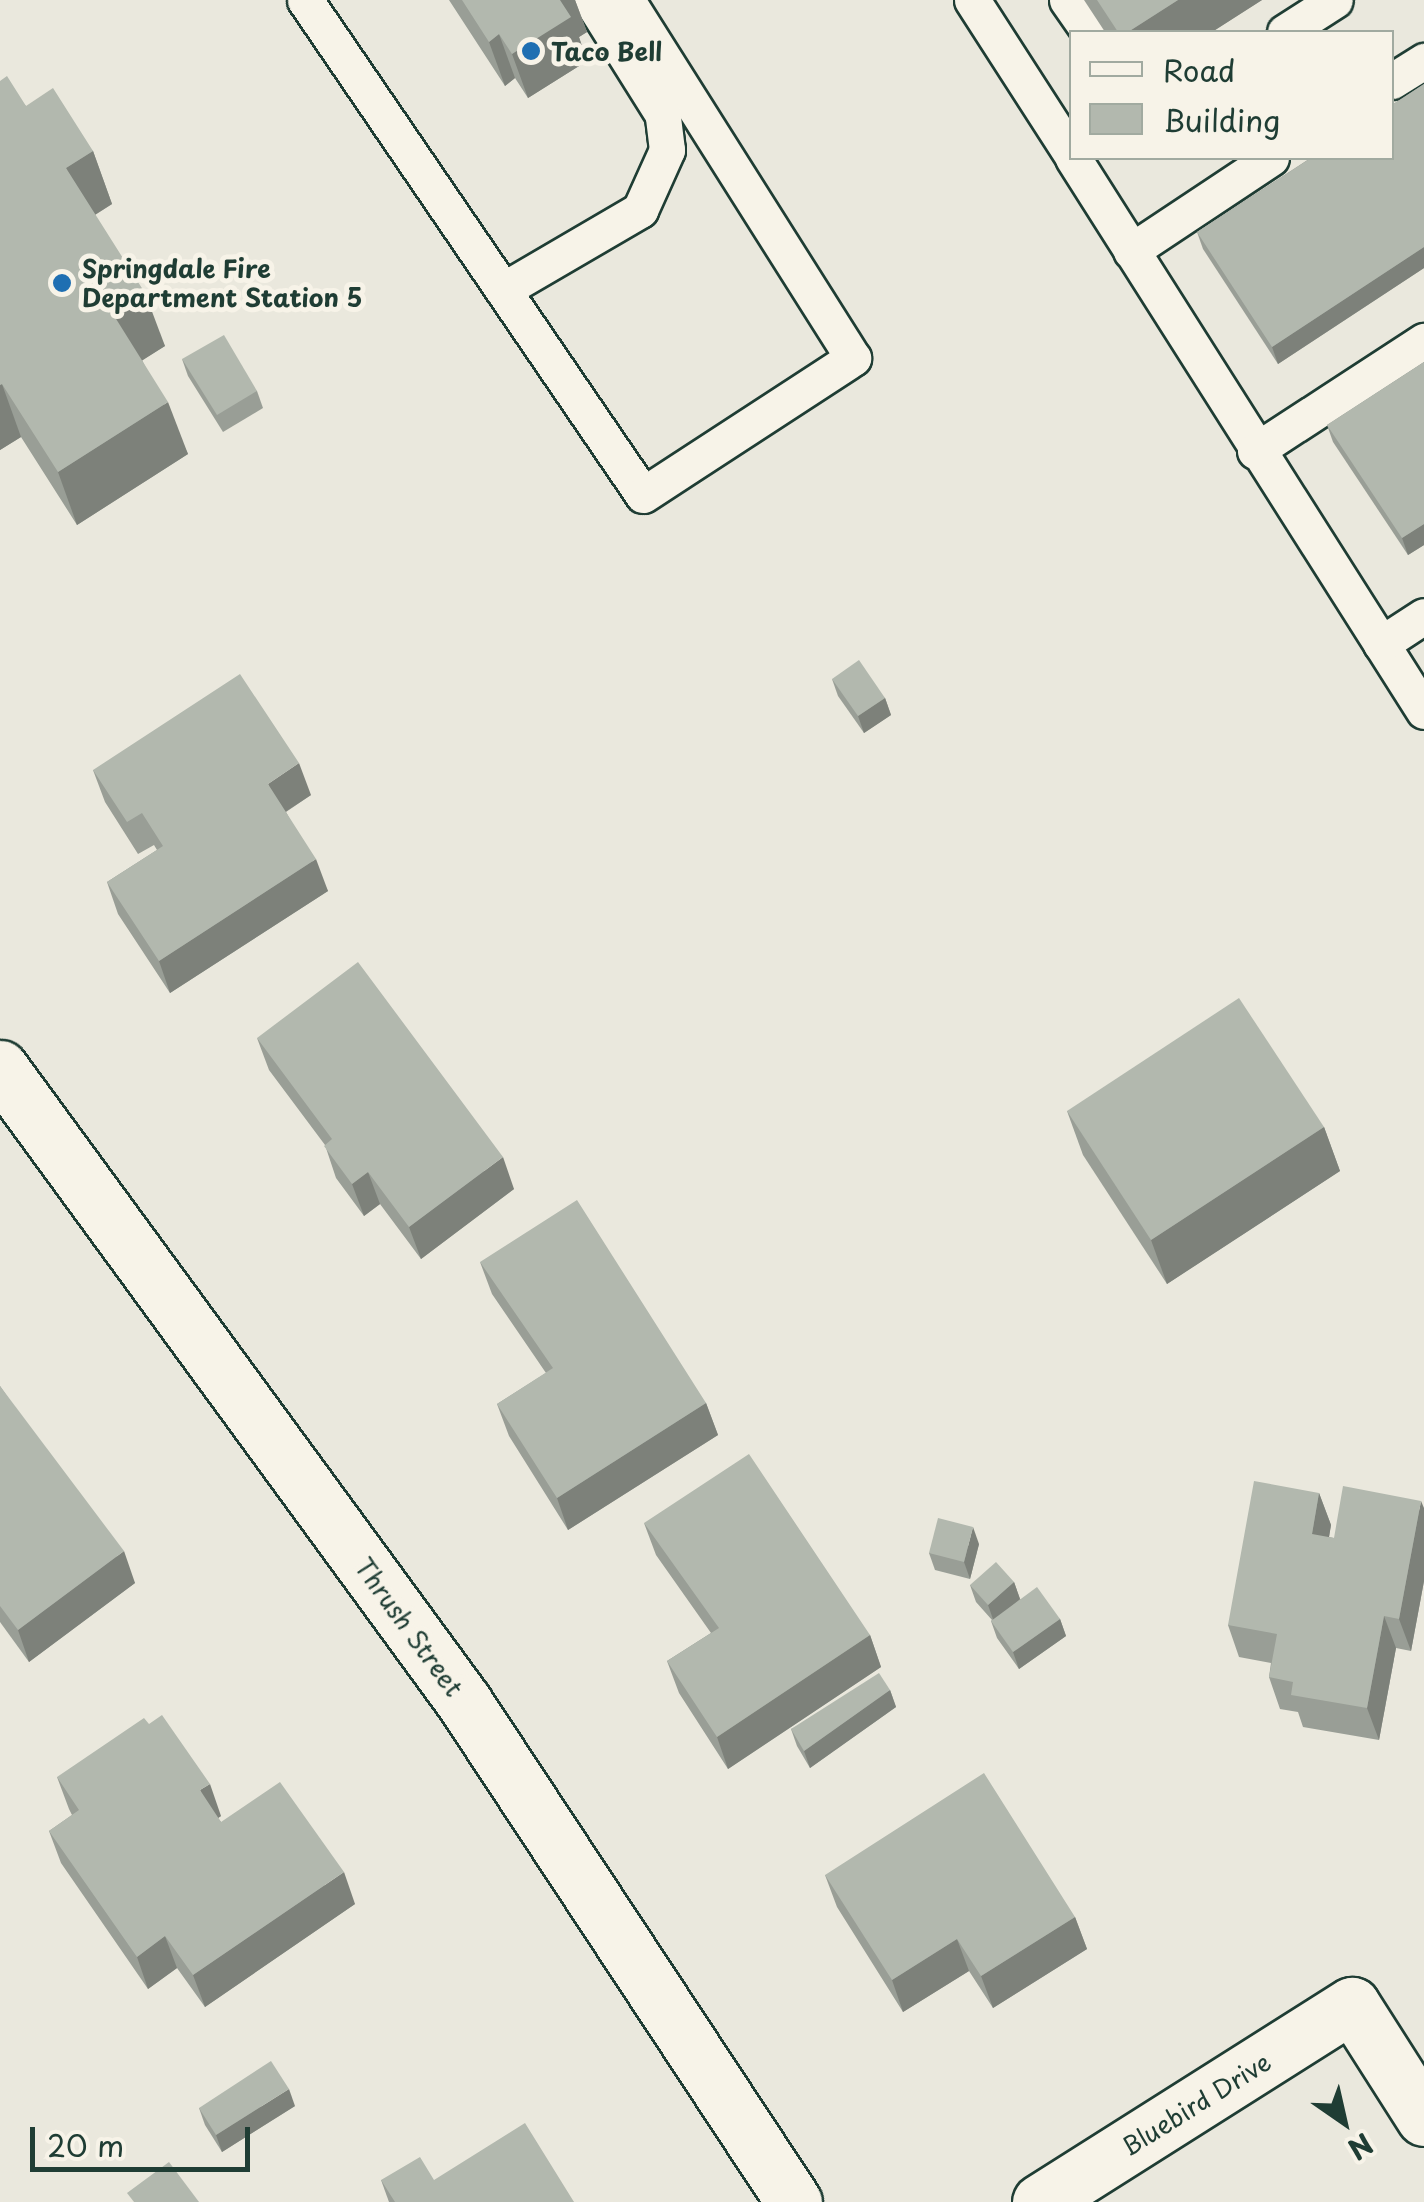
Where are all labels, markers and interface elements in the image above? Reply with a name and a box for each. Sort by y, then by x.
legend [1069,30,1394,160]
place label: Taco Bell [551,36,664,66]
marker: Taco Bell [520,40,542,62]
text: Road [1163,47,1236,92]
text: Building [1163,97,1280,142]
place label: Springdale Fire Department Station 5 [82,254,364,313]
marker: Springdale Fire Department Station 5 [51,272,73,294]
street label: Thrush Street [348,1551,470,1703]
street label: Bluebird Drive [1115,2045,1277,2163]
north arrow [1294,2072,1394,2172]
scale bar [35,2107,255,2169]
text: 20 m [47,2122,124,2167]
text: N [1340,2123,1382,2171]

